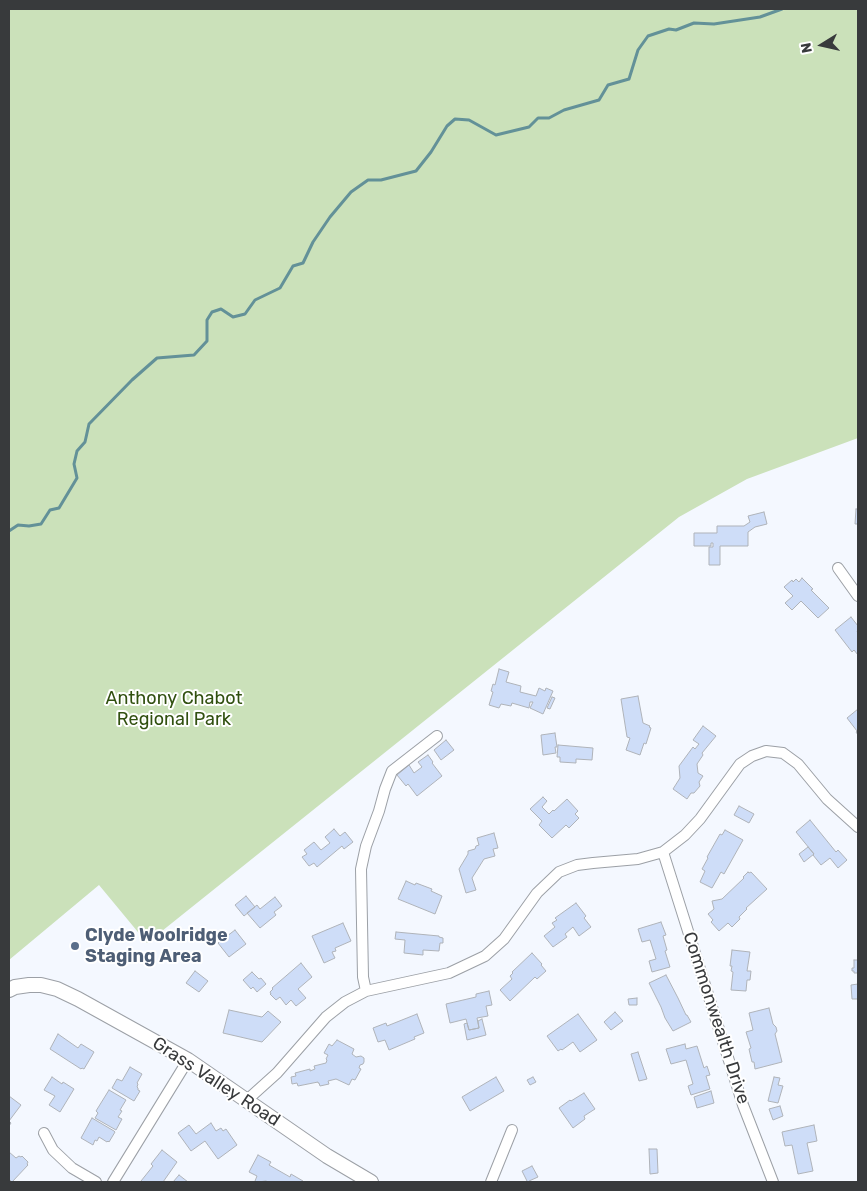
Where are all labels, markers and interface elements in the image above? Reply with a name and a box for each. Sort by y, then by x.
north arrow [797,20,847,70]
text: N [797,41,816,54]
park label: Anthony Chabot Regional Park [105,688,243,731]
place label: Clyde Woolridge Staging Area [85,925,228,968]
street label: Commonwealth Drive [678,929,754,1107]
marker: Clyde Woolridge Staging Area [69,940,81,952]
street label: Grass Valley Road [148,1033,284,1131]

